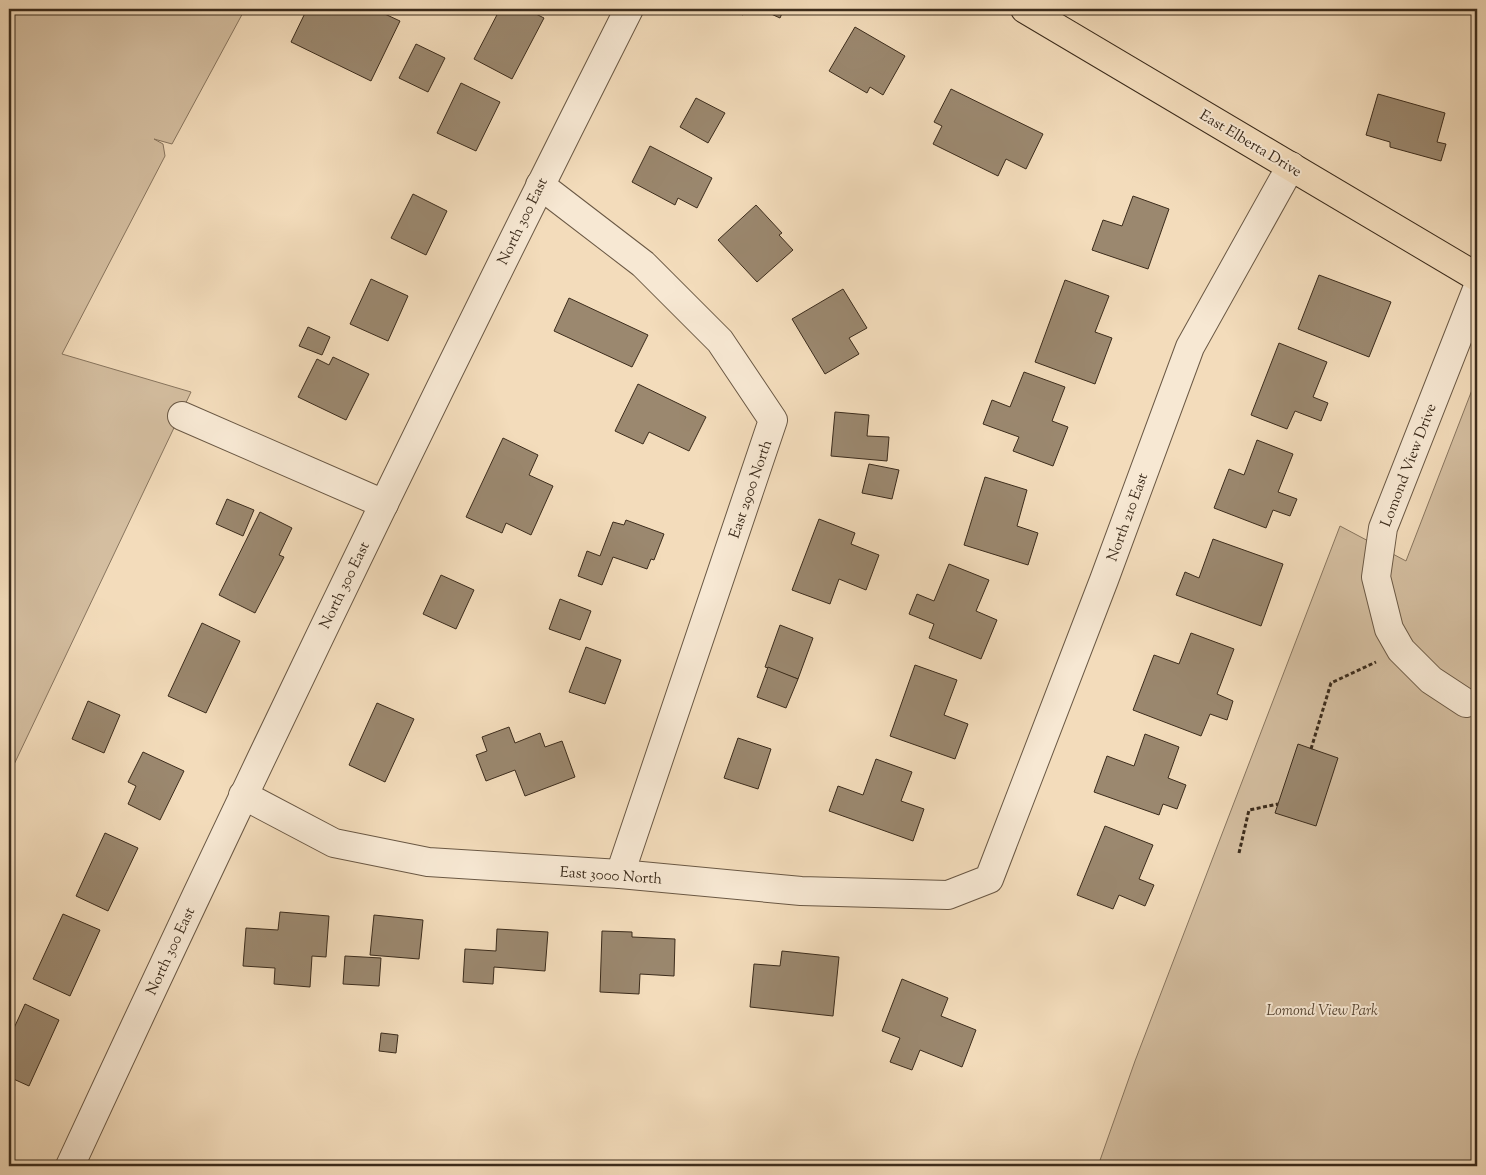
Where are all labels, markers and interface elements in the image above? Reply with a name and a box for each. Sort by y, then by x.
street label: East Elberta Drive [1195,105,1305,183]
street label: North 300 East [493,174,554,269]
street label: Lomond View Drive [1376,401,1443,530]
street label: East 2900 North [725,437,778,542]
street label: North 210 East [1103,470,1154,565]
street label: North 300 East [315,538,376,633]
street label: East 3000 North [559,862,663,891]
street label: North 300 East [142,904,201,999]
park label: Lomond View Park [1266,1001,1378,1022]

